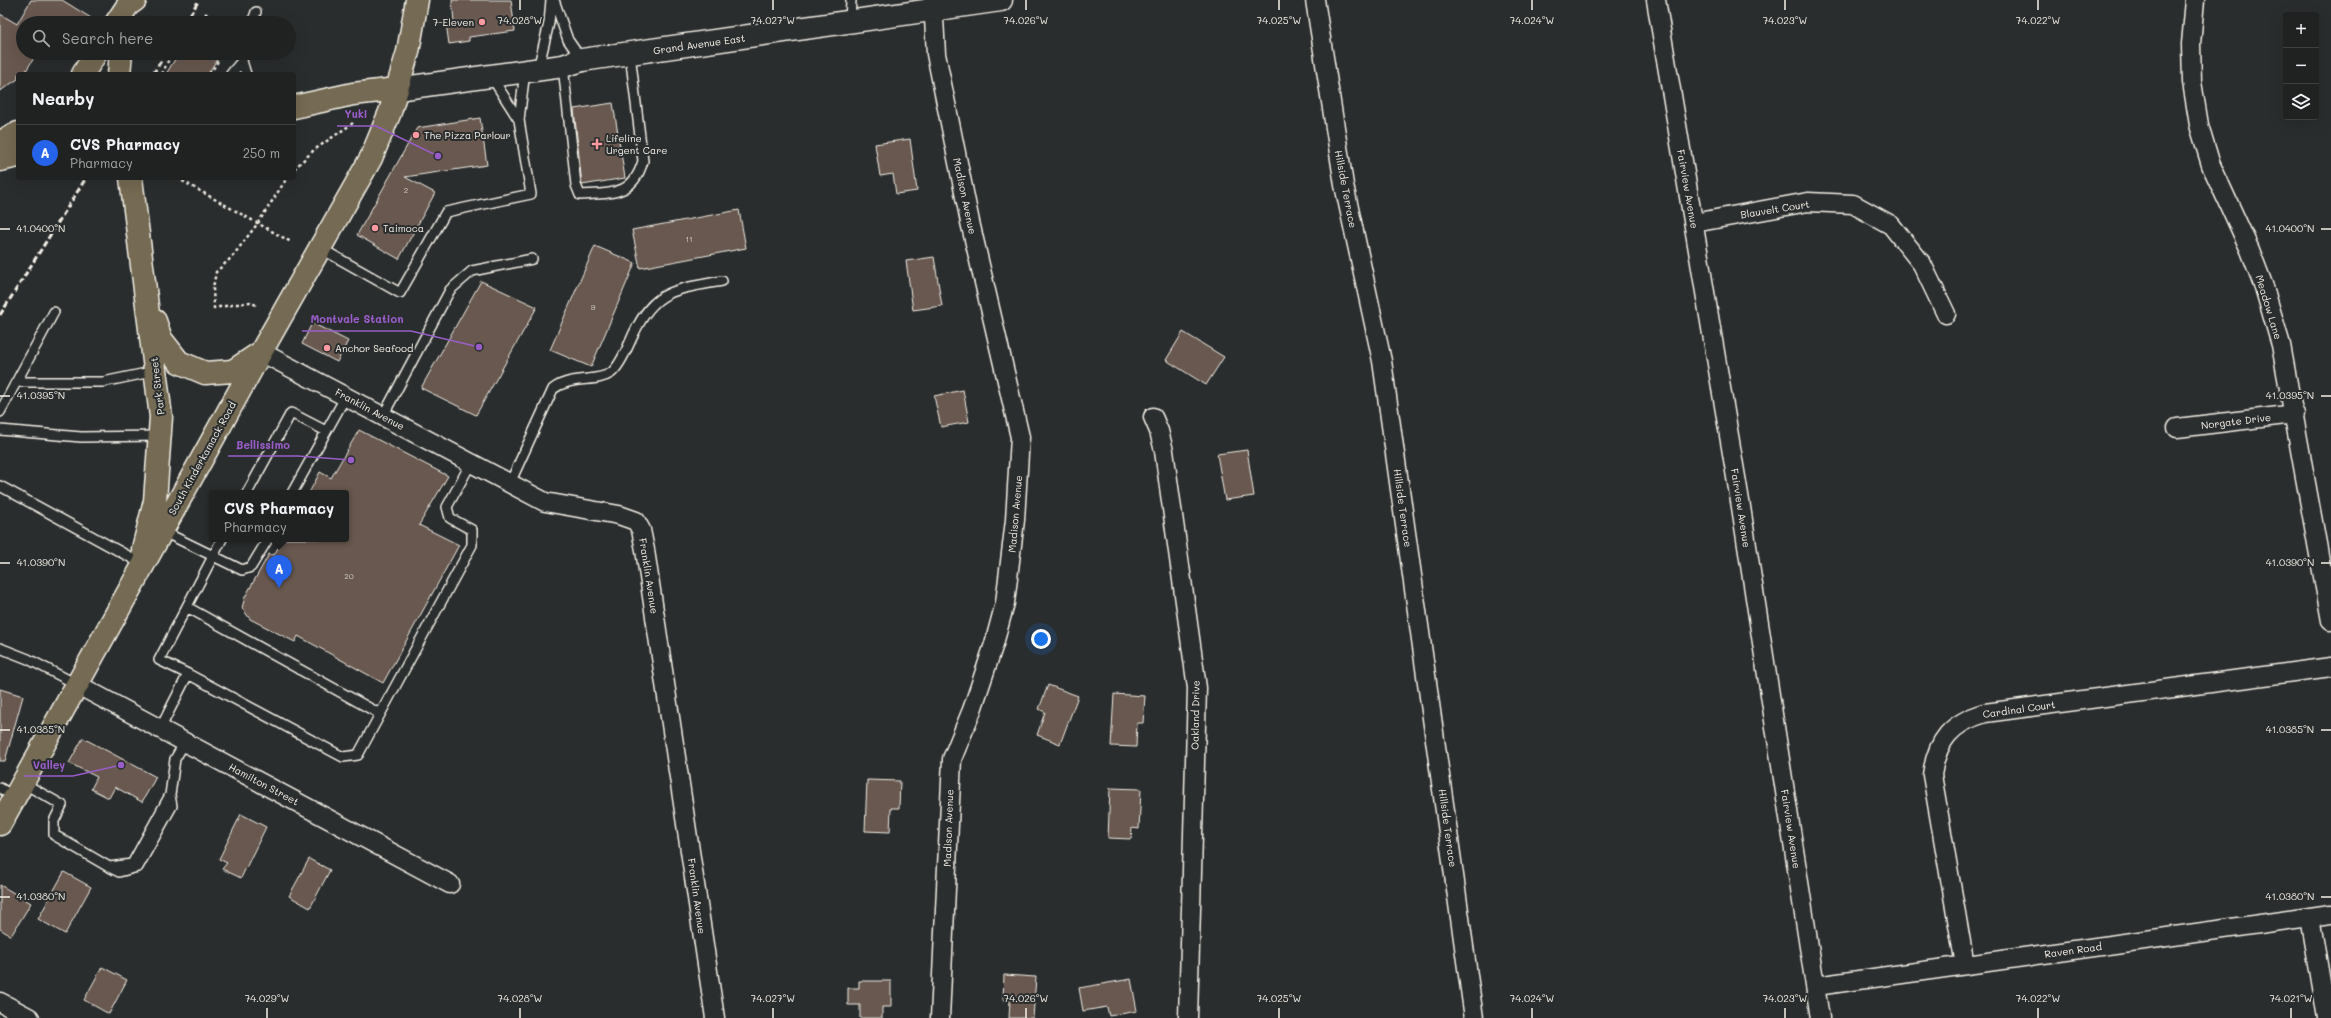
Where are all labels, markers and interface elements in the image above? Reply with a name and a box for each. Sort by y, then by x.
map controls [2283,12,2319,120]
button: + [2283,12,2319,48]
text: 74.028°W [498,13,543,27]
text: 74.027°W [751,13,795,27]
text: 74.026°W [1004,13,1049,27]
text: 74.025°W [1257,13,1302,27]
text: 74.024°W [1510,13,1555,27]
text: 74.023°W [1763,13,1808,27]
text: 74.022°W [2016,13,2060,27]
place label: 7-Eleven [433,15,474,29]
search box [16,16,296,60]
marker: 7-Eleven [477,17,487,27]
icon: search [30,27,52,49]
text: Search here [62,28,153,48]
street label: Grand Avenue East [652,31,746,57]
button: − [2283,48,2319,84]
button: layers [2283,84,2319,120]
text: Nearby [32,87,94,109]
callout: Yuki [337,103,376,126]
text: Yuki [344,106,368,121]
place label: The Pizza Parlour [424,128,511,142]
marker: The Pizza Parlour [411,130,421,140]
place label: Lifeline Urgent Care [606,131,667,157]
text: CVS Pharmacy [70,134,180,154]
marker: Lifeline Urgent Care [591,138,603,150]
text: A [40,144,50,161]
text: 250 m [243,144,280,161]
street label: Fairview Avenue [1674,148,1702,230]
street label: Hillside Terrace [1332,149,1360,229]
text: Pharmacy [70,154,133,171]
street label: Madison Avenue [950,157,980,235]
house number: 2 [404,185,408,195]
street label: Blauvelt Court [1739,197,1811,221]
text: 41.0400°N [17,221,65,235]
place label: Taimoca [383,221,424,235]
text: 41.0400°N [2266,221,2314,235]
marker: Taimoca [370,223,380,233]
house number: 11 [685,234,693,244]
street label: Meadow Lane [2253,273,2285,341]
house number: 9 [591,302,596,312]
callout: Montvale Station [302,308,411,331]
text: Montvale Station [310,311,404,326]
place label: Anchor Seafood [335,341,413,355]
marker: Anchor Seafood [322,343,332,353]
street label: Park Street [147,357,167,415]
street label: Franklin Avenue [333,385,407,433]
text: 41.0395°N [17,388,65,402]
text: 41.0395°N [2266,388,2314,402]
street label: South Kinderkamack Road [165,399,239,517]
street label: Norgate Drive [2200,410,2272,432]
callout: Bellissimo [228,433,298,456]
text: Bellissimo [236,437,290,452]
street label: Fairview Avenue [1728,467,1754,549]
street label: Hillside Terrace [1391,468,1415,548]
street label: Madison Avenue [1005,475,1025,553]
popup [209,490,349,542]
text: CVS Pharmacy [224,498,334,518]
text: Pharmacy [224,518,287,535]
street label: Franklin Avenue [636,537,662,615]
text: 41.0390°N [17,555,65,569]
pin: A [266,555,292,588]
text: 41.0390°N [2266,555,2314,569]
house number: 20 [344,571,354,581]
your location [1031,629,1051,649]
street label: Oakland Drive [1187,680,1203,750]
street label: Cardinal Court [1982,697,2056,721]
text: 41.0385°N [17,722,65,736]
text: 41.0385°N [2266,722,2314,736]
callout: Valley [24,753,73,776]
text: Valley [33,757,65,772]
street label: Hamilton Street [226,760,302,808]
street label: Hillside Terrace [1436,788,1460,868]
street label: Fairview Avenue [1778,788,1804,870]
street label: Madison Avenue [940,789,956,867]
street label: Franklin Avenue [685,857,709,935]
text: 41.0380°N [17,889,65,903]
text: 41.0380°N [2266,889,2314,903]
street label: Raven Road [2043,939,2103,961]
text: 74.029°W [245,991,290,1005]
text: 74.028°W [498,991,543,1005]
text: 74.027°W [751,991,795,1005]
text: 74.026°W [1004,991,1049,1005]
text: 74.025°W [1257,991,1302,1005]
text: 74.024°W [1510,991,1555,1005]
text: 74.023°W [1763,991,1808,1005]
text: 74.022°W [2016,991,2060,1005]
text: 74.021°W [2269,991,2313,1005]

